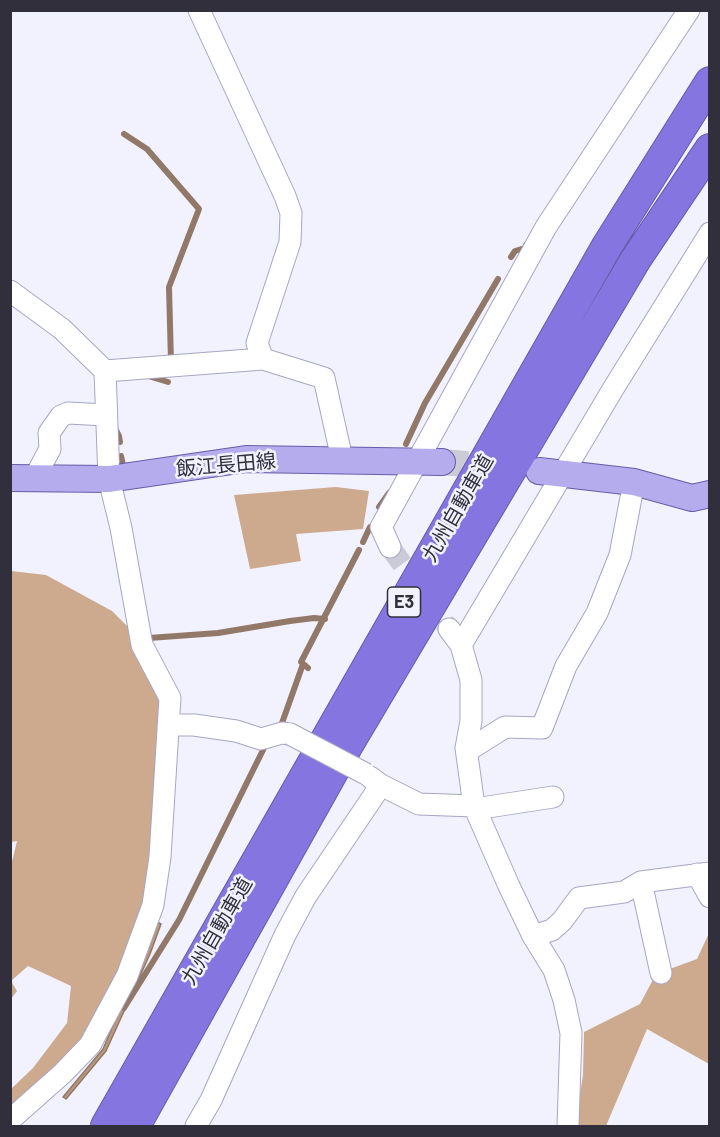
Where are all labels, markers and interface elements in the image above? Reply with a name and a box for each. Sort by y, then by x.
street label: 飯江長田線 [175,449,277,481]
street label: 九州自動車道 [418,450,498,566]
road number: E3 [388,587,420,617]
street label: 九州自動車道 [177,873,257,989]

